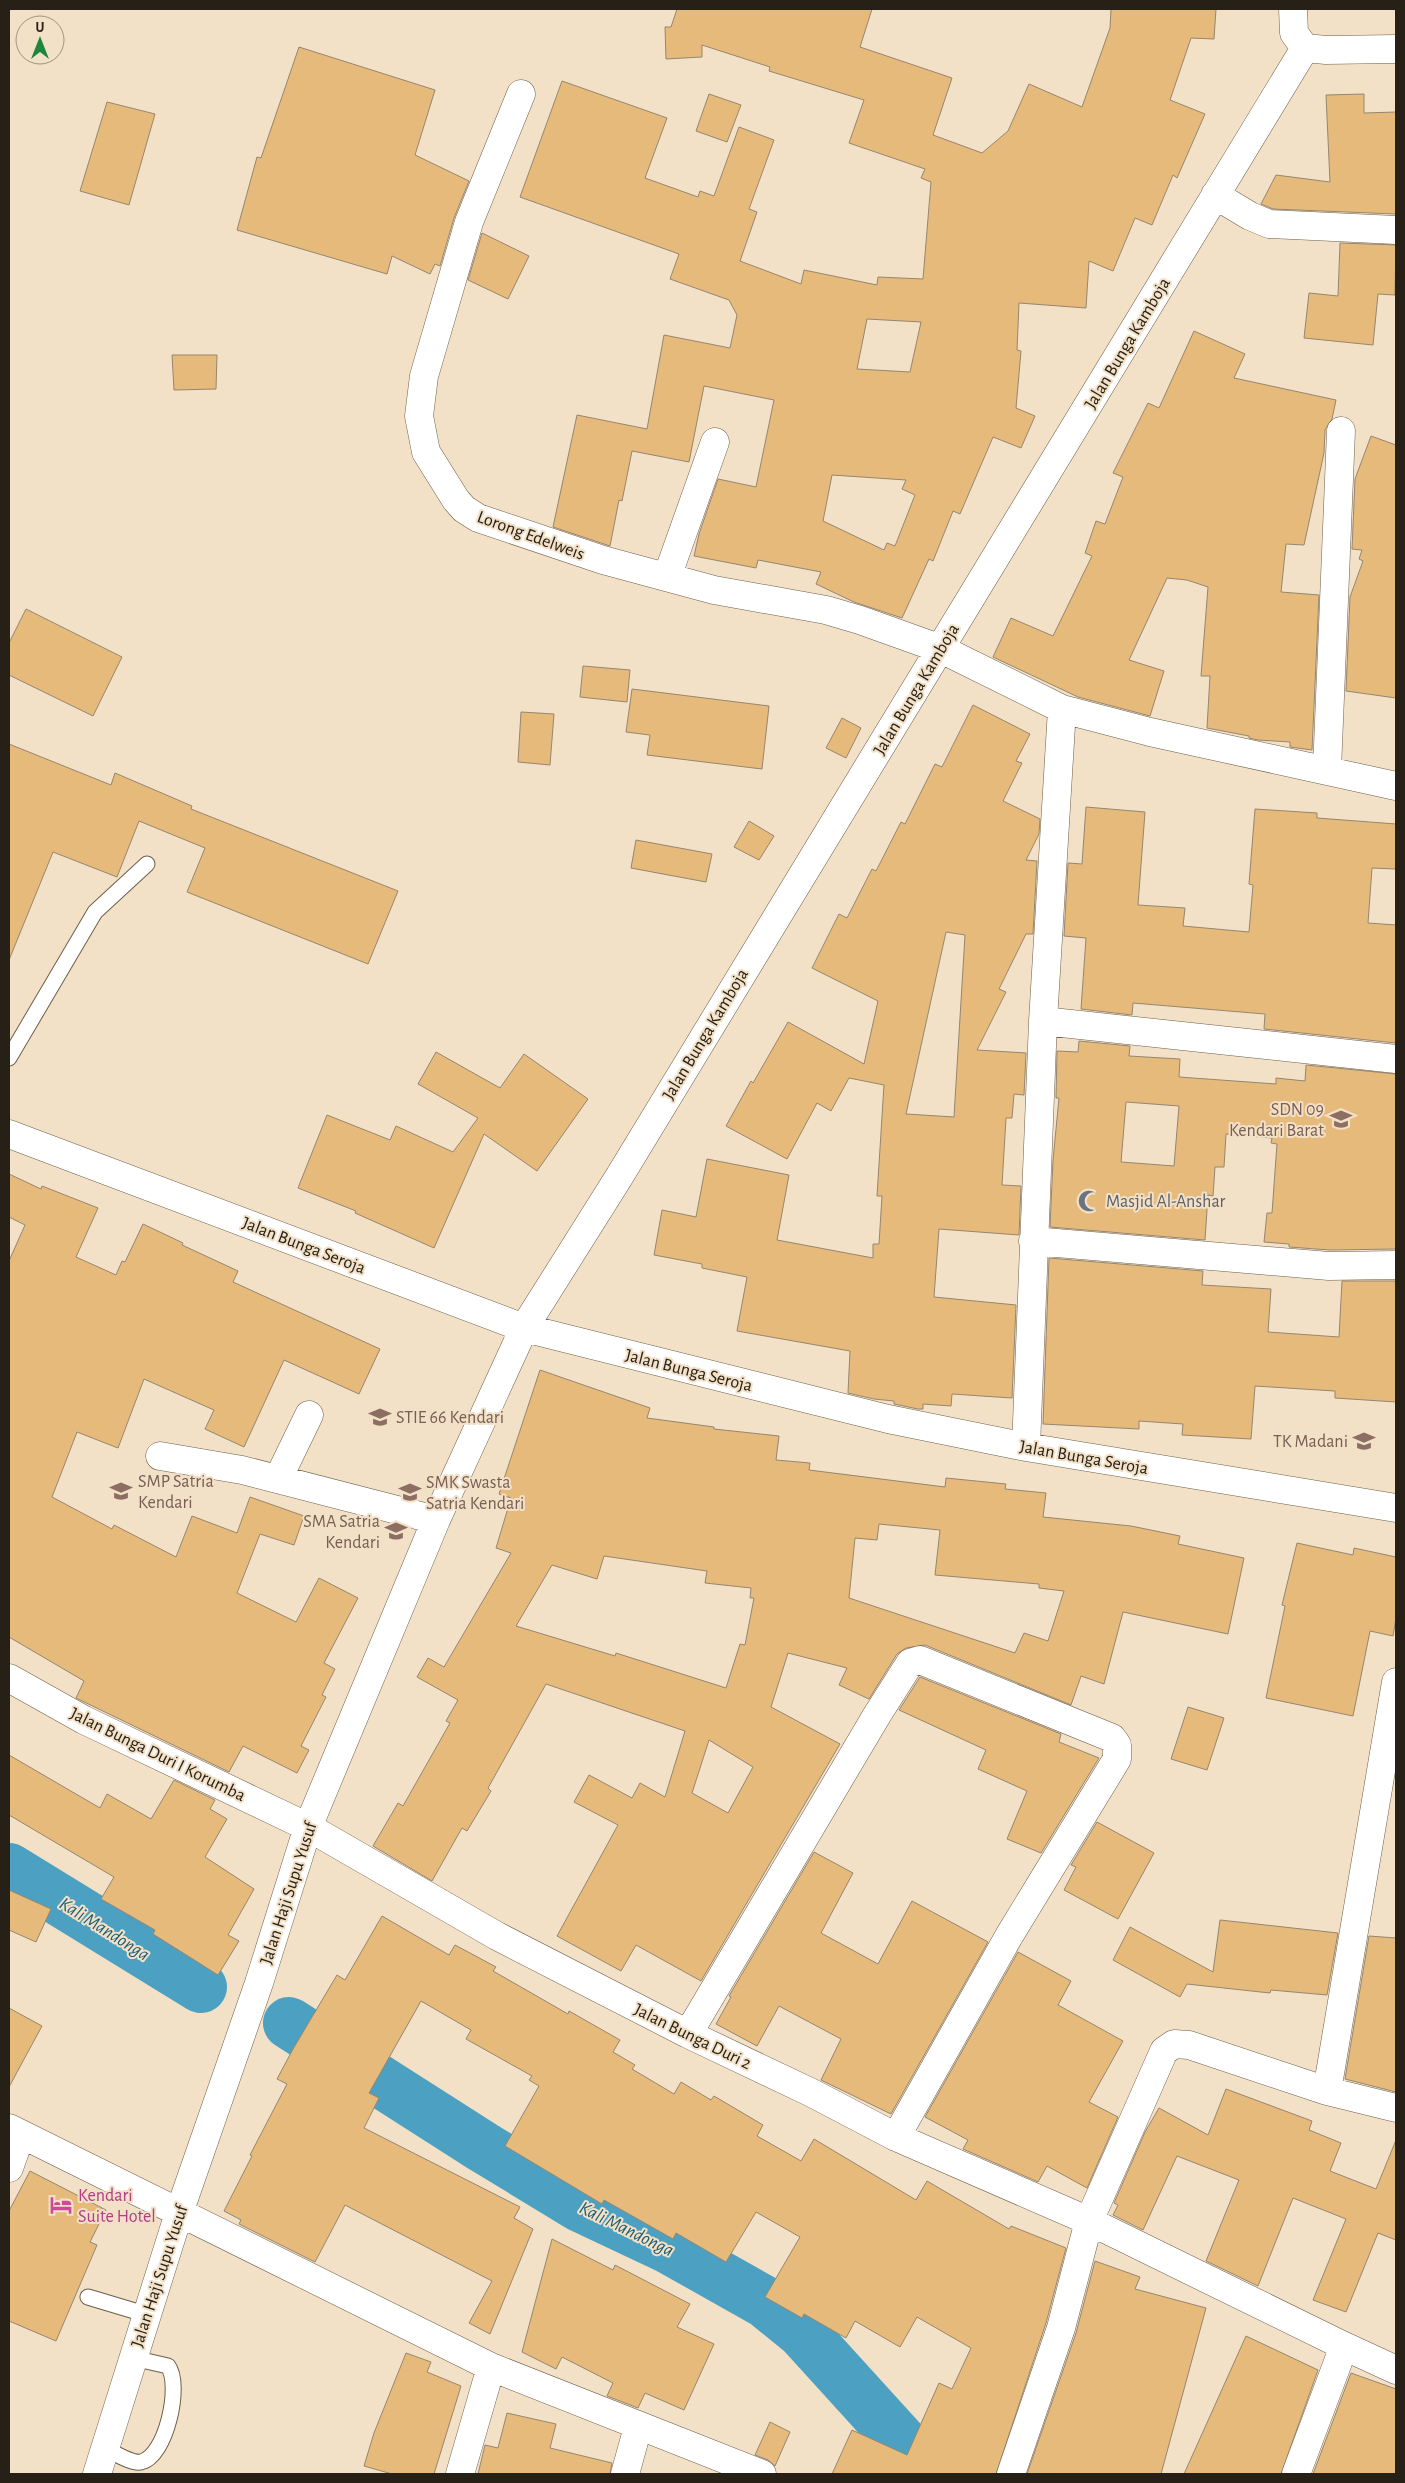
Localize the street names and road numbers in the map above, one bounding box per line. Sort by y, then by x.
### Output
street label: Jalan Bunga Kamboja [1082,275,1174,412]
street label: Lorong Edelweis [475,508,587,564]
street label: Jalan Bunga Kamboja [871,621,963,758]
street label: Jalan Bunga Kamboja [660,966,752,1103]
street label: Jalan Bunga Seroja [240,1214,368,1278]
street label: Jalan Bunga Seroja [623,1346,754,1395]
street label: Jalan Bunga Seroja [1018,1438,1150,1478]
street label: Jalan Bunga Duri I Korumba [67,1705,248,1805]
street label: Jalan Haji Supu Yusuf [257,1819,321,1967]
street label: Jalan Bunga Duri 2 [631,2001,754,2073]
street label: Jalan Haji Supu Yusuf [128,2202,192,2350]

